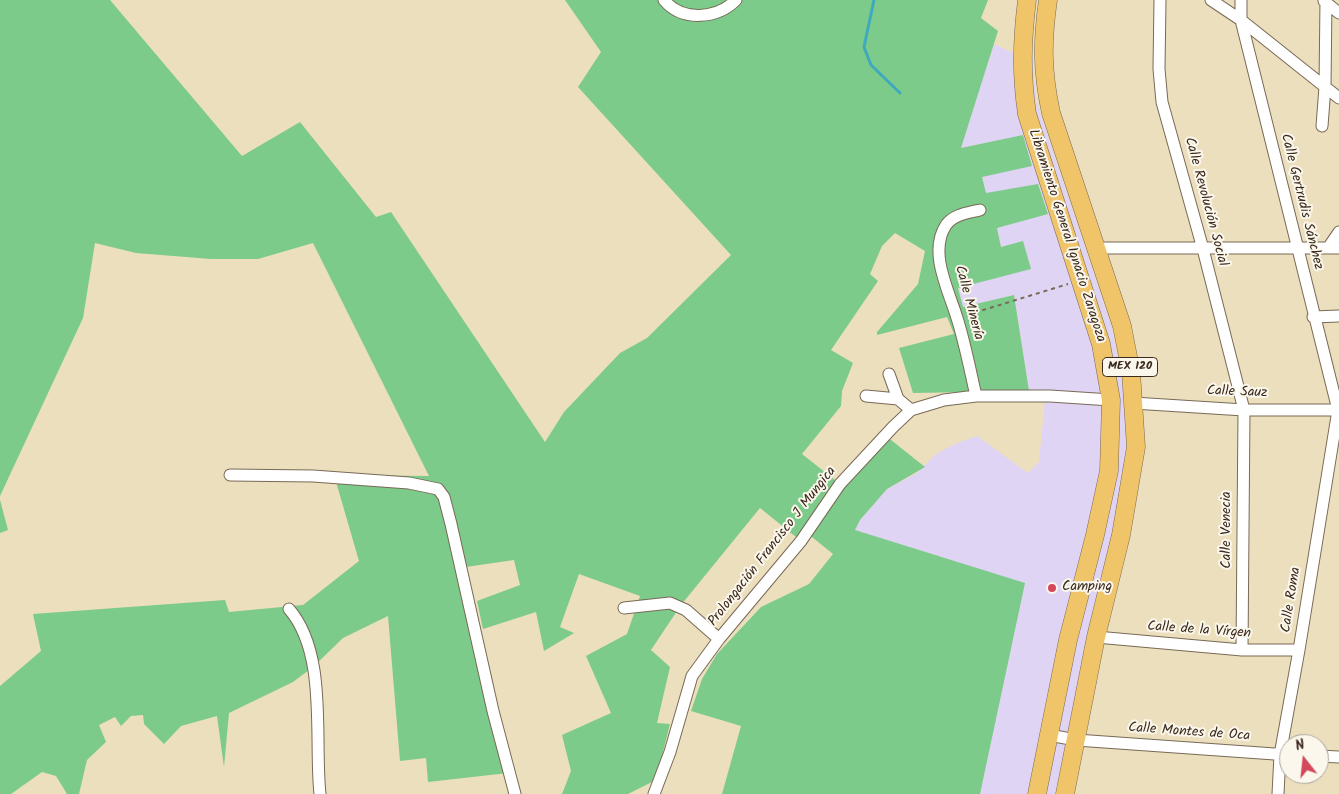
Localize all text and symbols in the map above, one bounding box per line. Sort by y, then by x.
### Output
street label: Libramiento General Ignacio Zaragoza [1024,128,1108,344]
street label: Calle Gertrudis Sánchez [1276,132,1326,272]
street label: Calle Revolución Social [1180,136,1230,268]
street label: Calle Minería [950,264,986,342]
road number: MEX 120 [1102,358,1158,377]
street label: Calle Sauz [1206,384,1268,402]
street label: Prolongación Francisco J Mungica [705,464,841,630]
street label: Calle Venecia [1220,491,1236,569]
street label: Calle Roma [1279,566,1305,634]
place label: Camping [1062,580,1112,596]
marker: Camping [1046,582,1058,594]
street label: Calle de la Vírgen [1147,619,1251,643]
street label: Calle Montes de Oca [1127,720,1251,746]
north arrow [1279,734,1329,784]
text: N [1293,734,1307,757]

